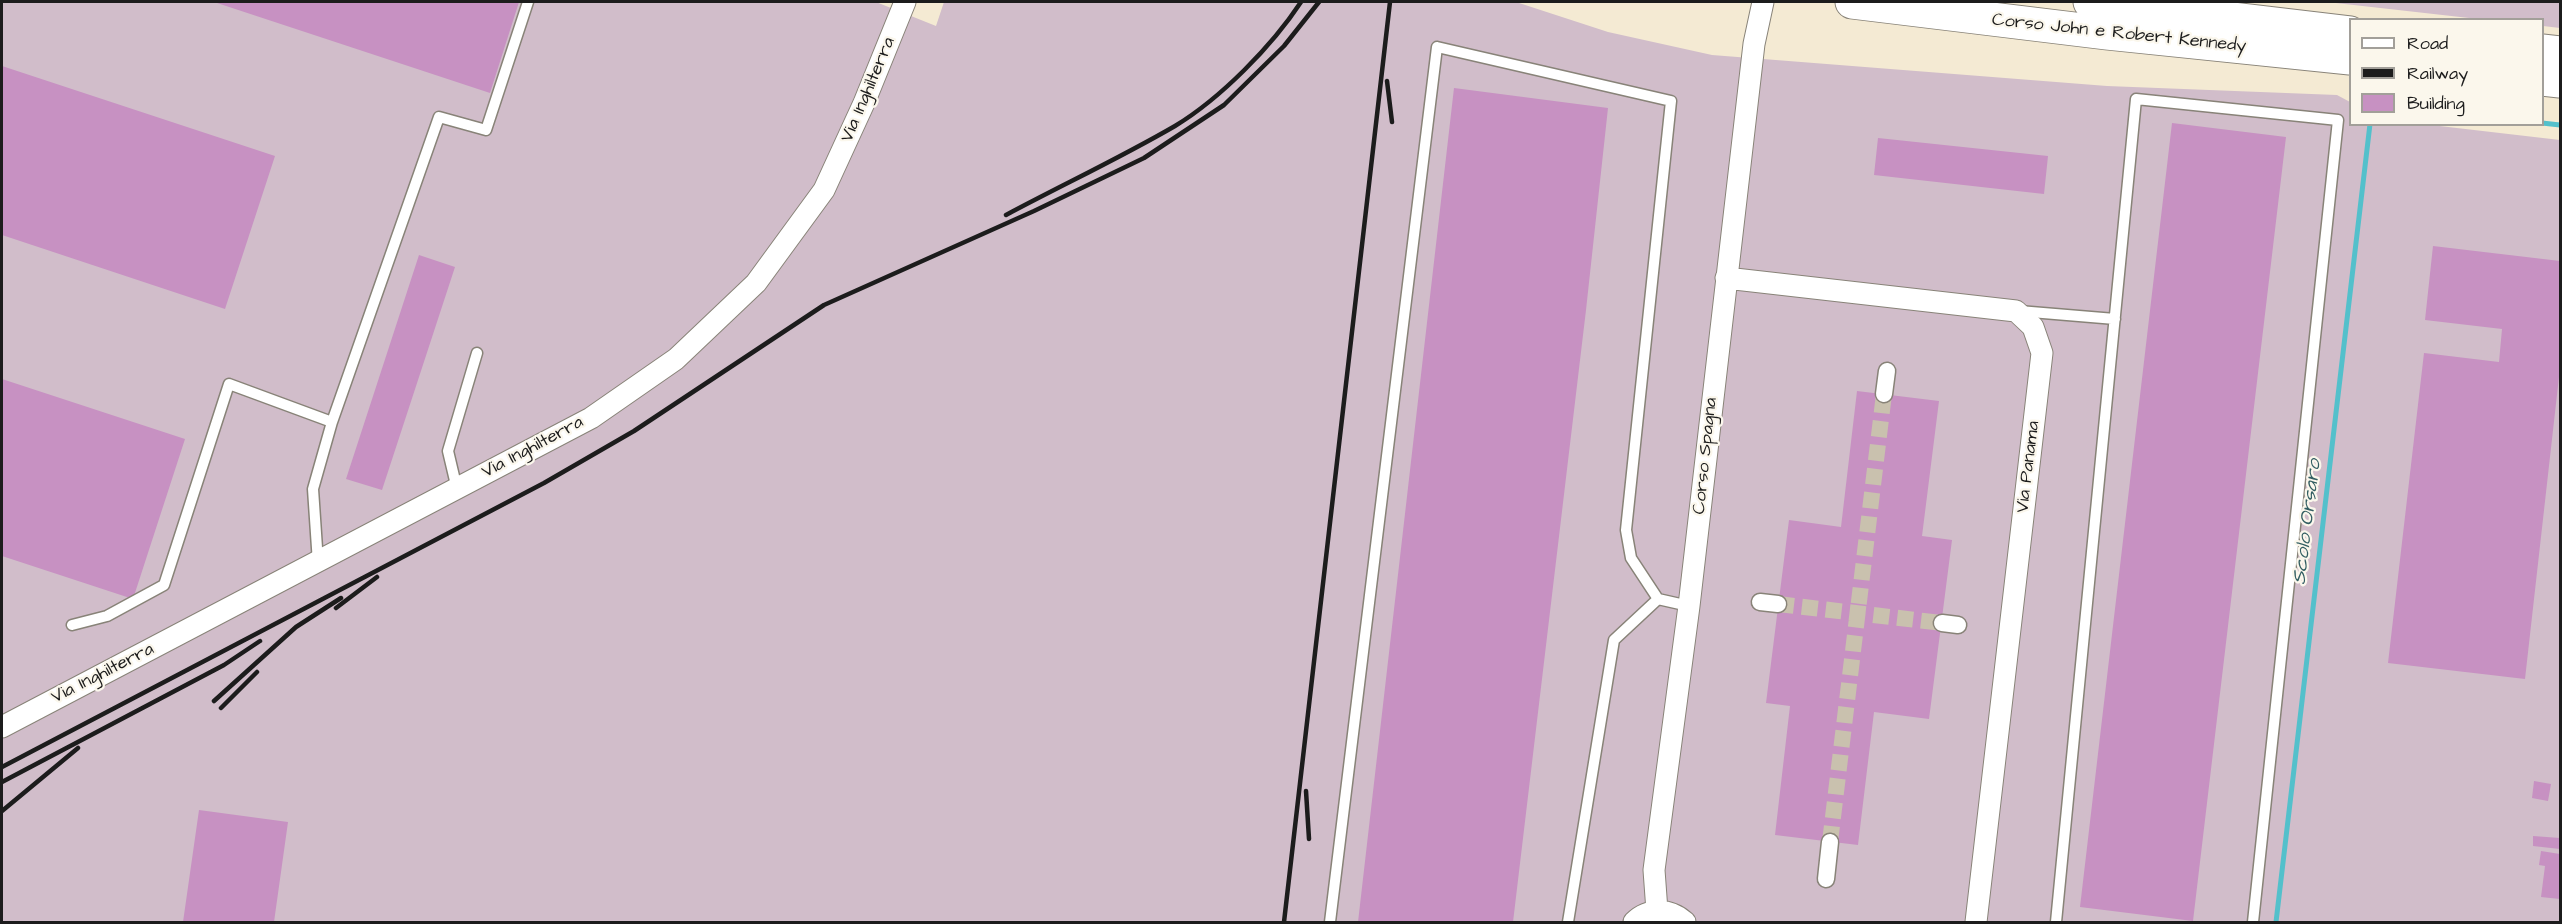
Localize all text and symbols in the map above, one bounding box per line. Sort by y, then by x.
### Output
street label: Corso John e Robert Kennedy [1991,10,2247,58]
legend [2349,18,2544,126]
text: Road [2407,31,2448,56]
street label: Via Inghilterra [837,34,901,146]
text: Railway [2407,61,2468,86]
text: Building [2407,91,2465,116]
street label: Corso Spagna [1689,397,1723,515]
street label: Via Inghilterra [479,412,587,484]
street label: Via Panama [2013,420,2045,514]
water label: Scolo Orsaro [2288,458,2328,586]
street label: Via Inghilterra [48,639,158,709]

